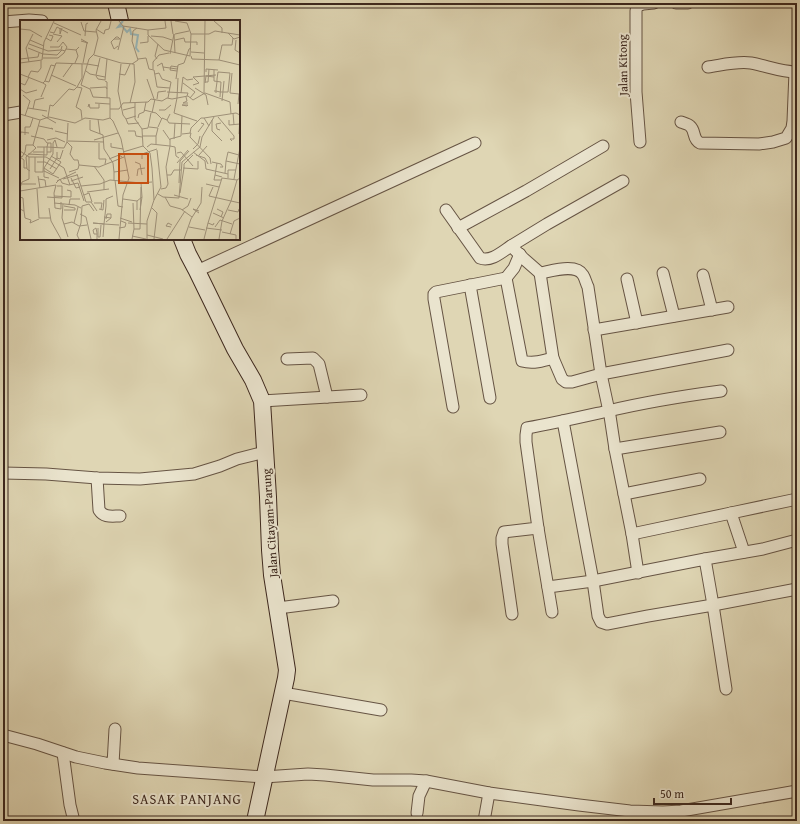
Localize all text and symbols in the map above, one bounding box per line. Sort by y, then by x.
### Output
inset map [20,20,240,240]
street label: Jalan Kitong [613,34,632,98]
street label: Jalan Citayam-Parung [257,468,282,580]
scale bar [654,780,731,806]
text: 50 m [660,785,684,802]
district label: SASAK PANJANG [132,789,242,809]

